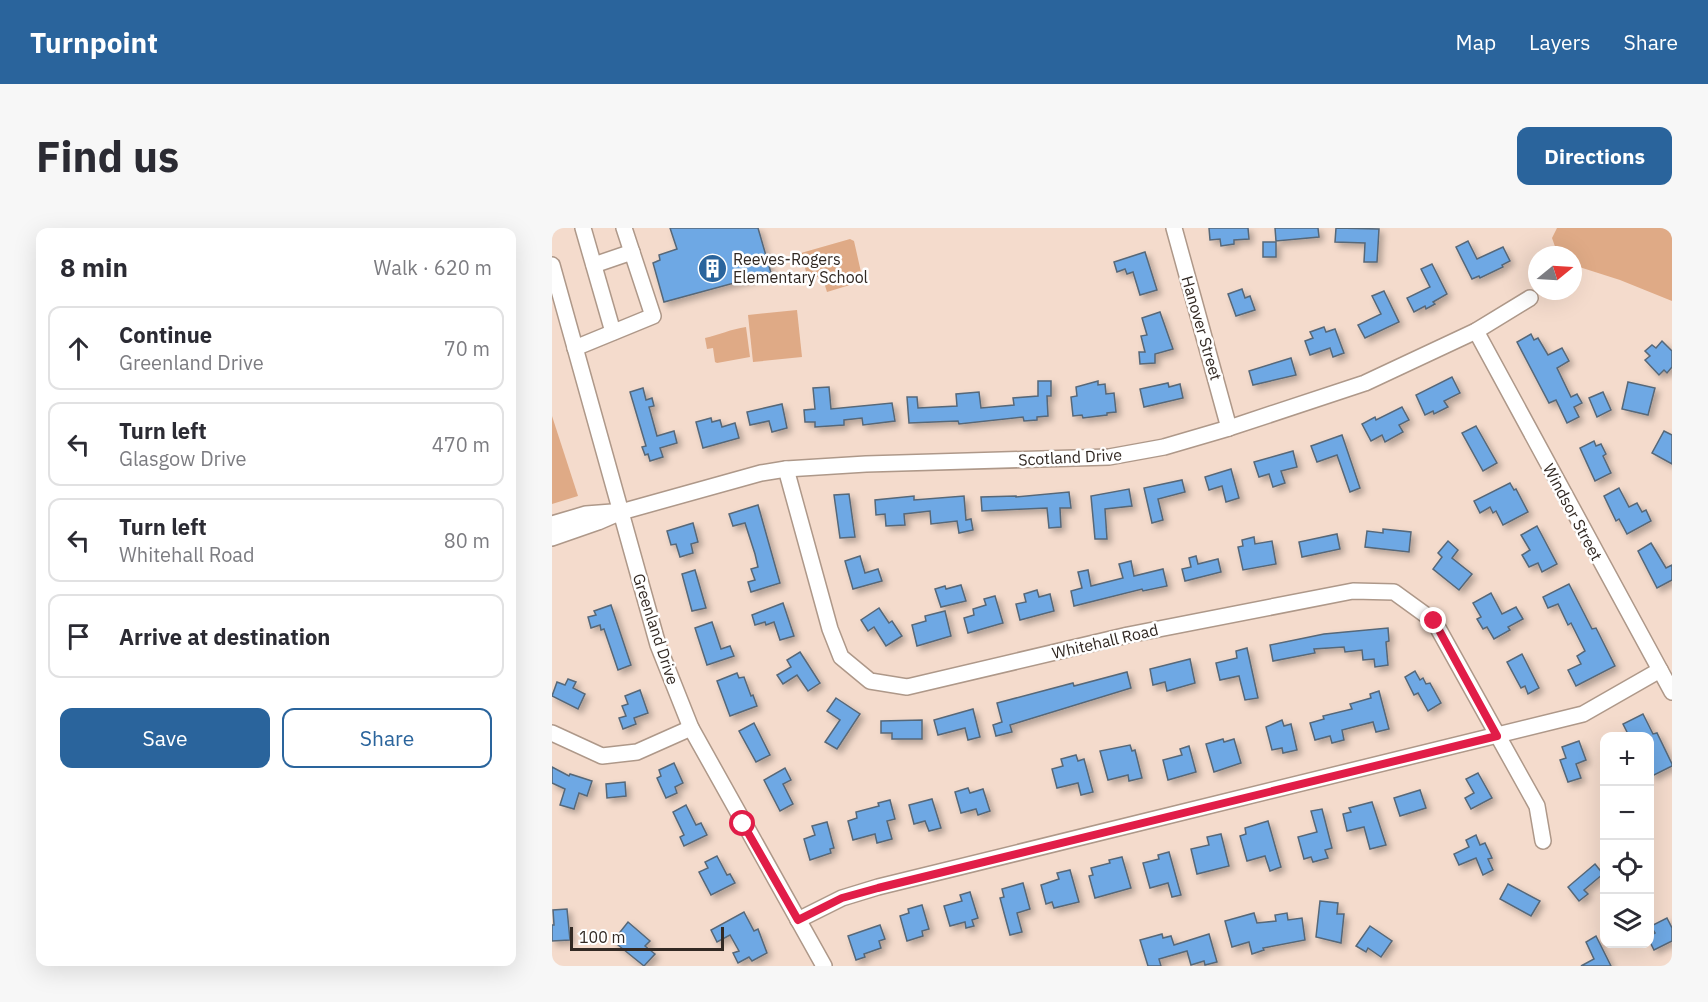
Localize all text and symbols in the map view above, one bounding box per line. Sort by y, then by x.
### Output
text: Turnpoint [30,24,158,61]
text: Map [1456,28,1496,56]
text: Layers [1529,28,1591,56]
text: Share [1624,28,1678,56]
button: Directions [1517,127,1672,185]
text: Find us [36,129,179,184]
north arrow [1528,246,1582,300]
place label: Reeves-Rogers Elementary School [733,249,868,287]
text: 8 min [60,250,128,284]
building icon: Reeves-Rogers Elementary School [696,252,728,284]
text: Walk · 620 m [374,254,492,281]
street label: Hanover Street [1178,273,1226,383]
text: Continue [119,320,212,349]
icon: ahead [62,332,95,365]
text: 70 m [444,335,490,362]
text: Greenland Drive [119,349,264,376]
text: Turn left [119,416,207,445]
icon: left [62,428,95,461]
text: 470 m [432,431,490,458]
street label: Scotland Drive [1018,444,1123,470]
text: Glasgow Drive [119,445,247,472]
street label: Windsor Street [1539,460,1607,564]
text: Turn left [119,512,207,541]
icon: left [62,524,95,557]
text: 80 m [444,527,490,554]
text: Whitehall Road [119,541,255,568]
street label: Greenland Drive [629,571,683,687]
route end [1420,607,1446,633]
street label: Whitehall Road [1050,619,1160,663]
icon: arrive [62,620,95,653]
text: Arrive at destination [119,622,330,651]
button: Save [60,708,270,768]
button: Share [282,708,492,768]
map controls [1600,732,1654,948]
button: + [1600,732,1654,786]
button: − [1600,786,1654,840]
route start [729,810,755,836]
button: locate [1600,840,1654,894]
button: layers [1600,894,1654,948]
scale bar [570,924,724,952]
text: 100 m [579,927,626,947]

